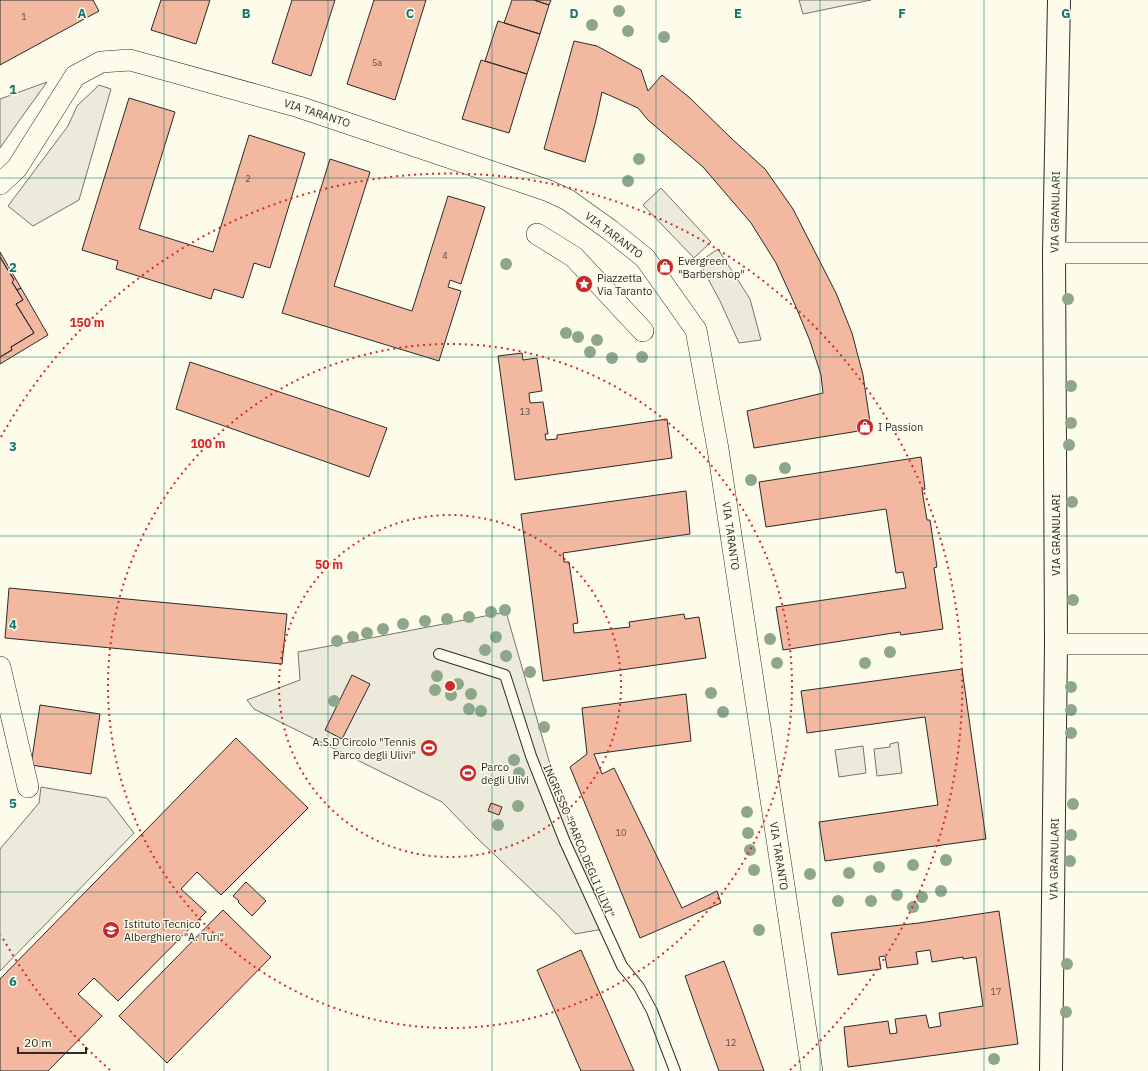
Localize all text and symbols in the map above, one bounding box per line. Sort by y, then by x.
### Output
text: A [78,5,87,22]
text: B [242,5,251,22]
text: C [406,5,415,22]
text: D [569,5,579,22]
text: E [734,5,742,22]
text: F [898,5,906,22]
text: G [1061,5,1071,22]
house number: 1 [21,11,27,22]
house number: 5a [372,57,382,68]
text: 1 [9,81,17,98]
street label: VIA TARANTO [282,96,352,130]
street label: VIA GRANULARI [1047,171,1063,253]
house number: 2 [245,173,251,184]
street label: VIA TARANTO [582,209,646,262]
house number: 4 [442,250,448,261]
place label: Evergreen "Barbershop" [678,254,745,281]
shop icon: Evergreen "Barbershop" [655,257,675,277]
text: 2 [9,259,17,276]
place label: Piazzetta Via Taranto [597,271,652,298]
place icon: Piazzetta Via Taranto [574,274,594,294]
text: 150 m [69,315,105,330]
house number: 13 [520,406,530,417]
shop icon: I Passion [855,417,875,437]
place label: I Passion [878,420,923,434]
text: 100 m [190,436,226,451]
text: 3 [9,438,17,455]
street label: VIA GRANULARI [1049,494,1063,576]
street label: VIA TARANTO [719,501,743,571]
text: 50 m [315,557,343,572]
text: 4 [9,616,17,633]
centre of rings [443,679,457,693]
place label: A.S.D Circolo "Tennis Parco degli Ulivi" [313,735,416,762]
sports icon: A.S.D Circolo "Tennis Parco degli Ulivi" [419,738,439,758]
place label: Parco degli Ulivi [481,760,529,787]
street label: INGRESSO "PARCO DEGLI ULIVI" [540,762,618,920]
sports icon: Parco degli Ulivi [458,763,478,783]
text: 5 [9,795,17,812]
street label: VIA GRANULARI [1046,818,1062,900]
street label: VIA TARANTO [767,821,791,891]
house number: 10 [616,827,626,838]
place label: Istituto Tecnico Alberghiero "A. Turi" [124,917,224,944]
school or university icon: Istituto Tecnico Alberghiero "A. Turi" [101,920,121,940]
text: 6 [9,973,17,990]
house number: 17 [991,986,1001,997]
scale bar [18,1029,86,1055]
text: 20 m [24,1035,52,1050]
house number: 12 [726,1037,736,1048]

